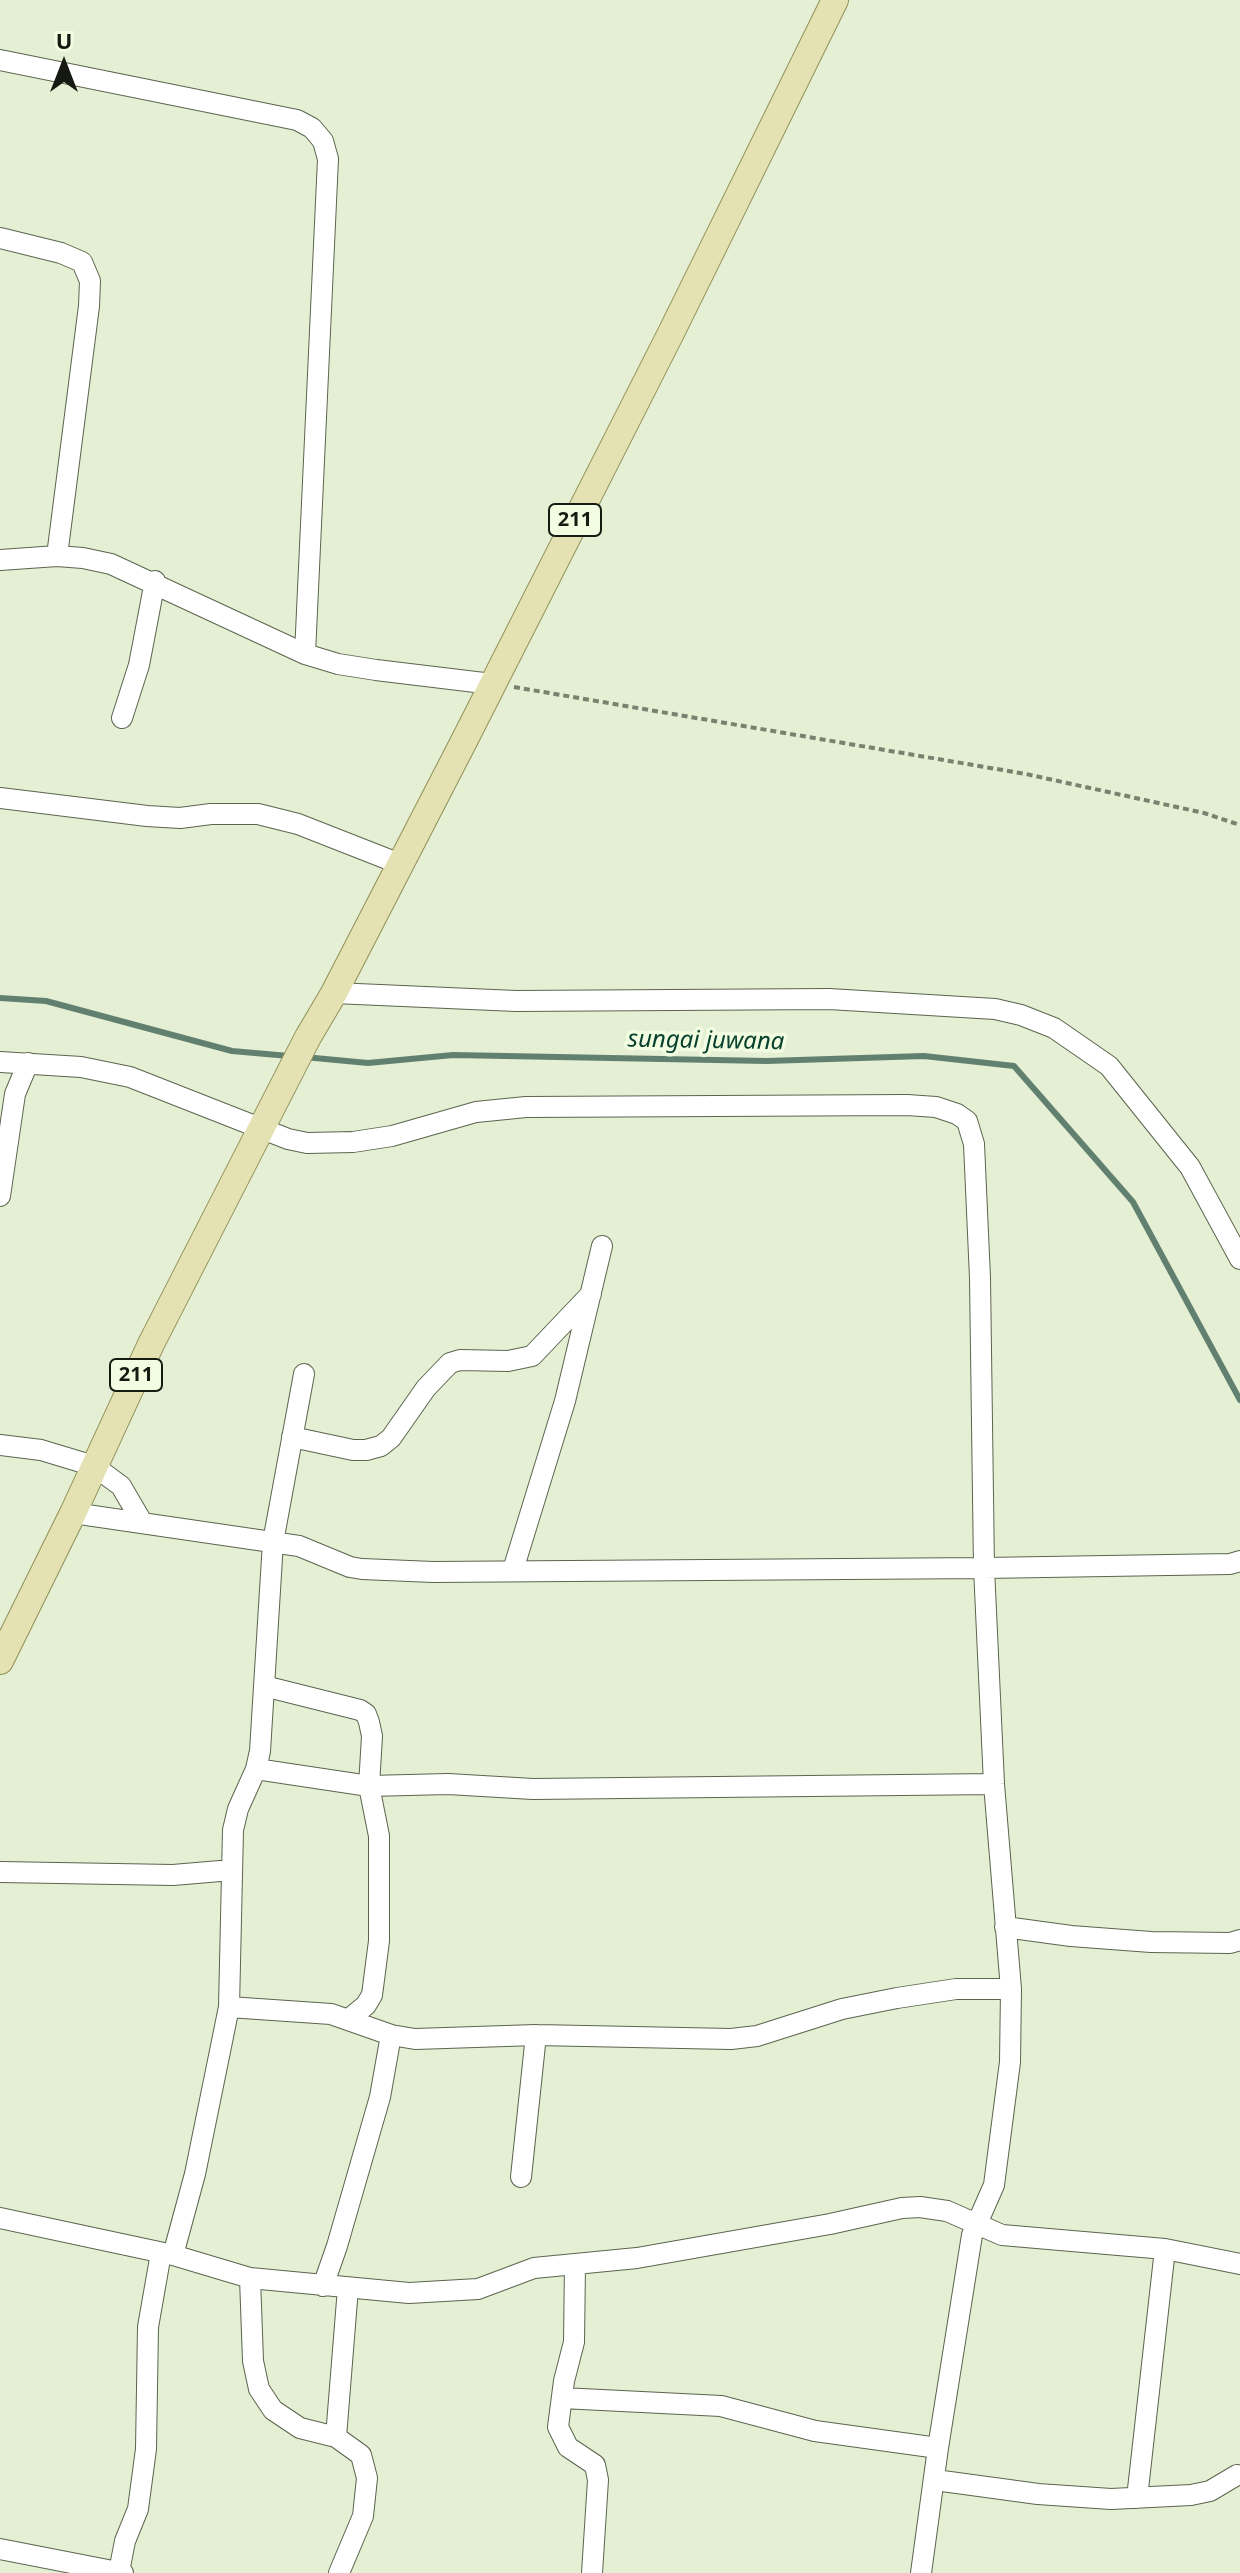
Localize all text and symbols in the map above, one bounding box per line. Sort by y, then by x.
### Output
north arrow [24,24,104,104]
text: U [56,25,72,55]
road number: 211 [549,504,601,536]
water label: sungai juwana [627,1025,785,1057]
road number: 211 [110,1359,162,1391]

